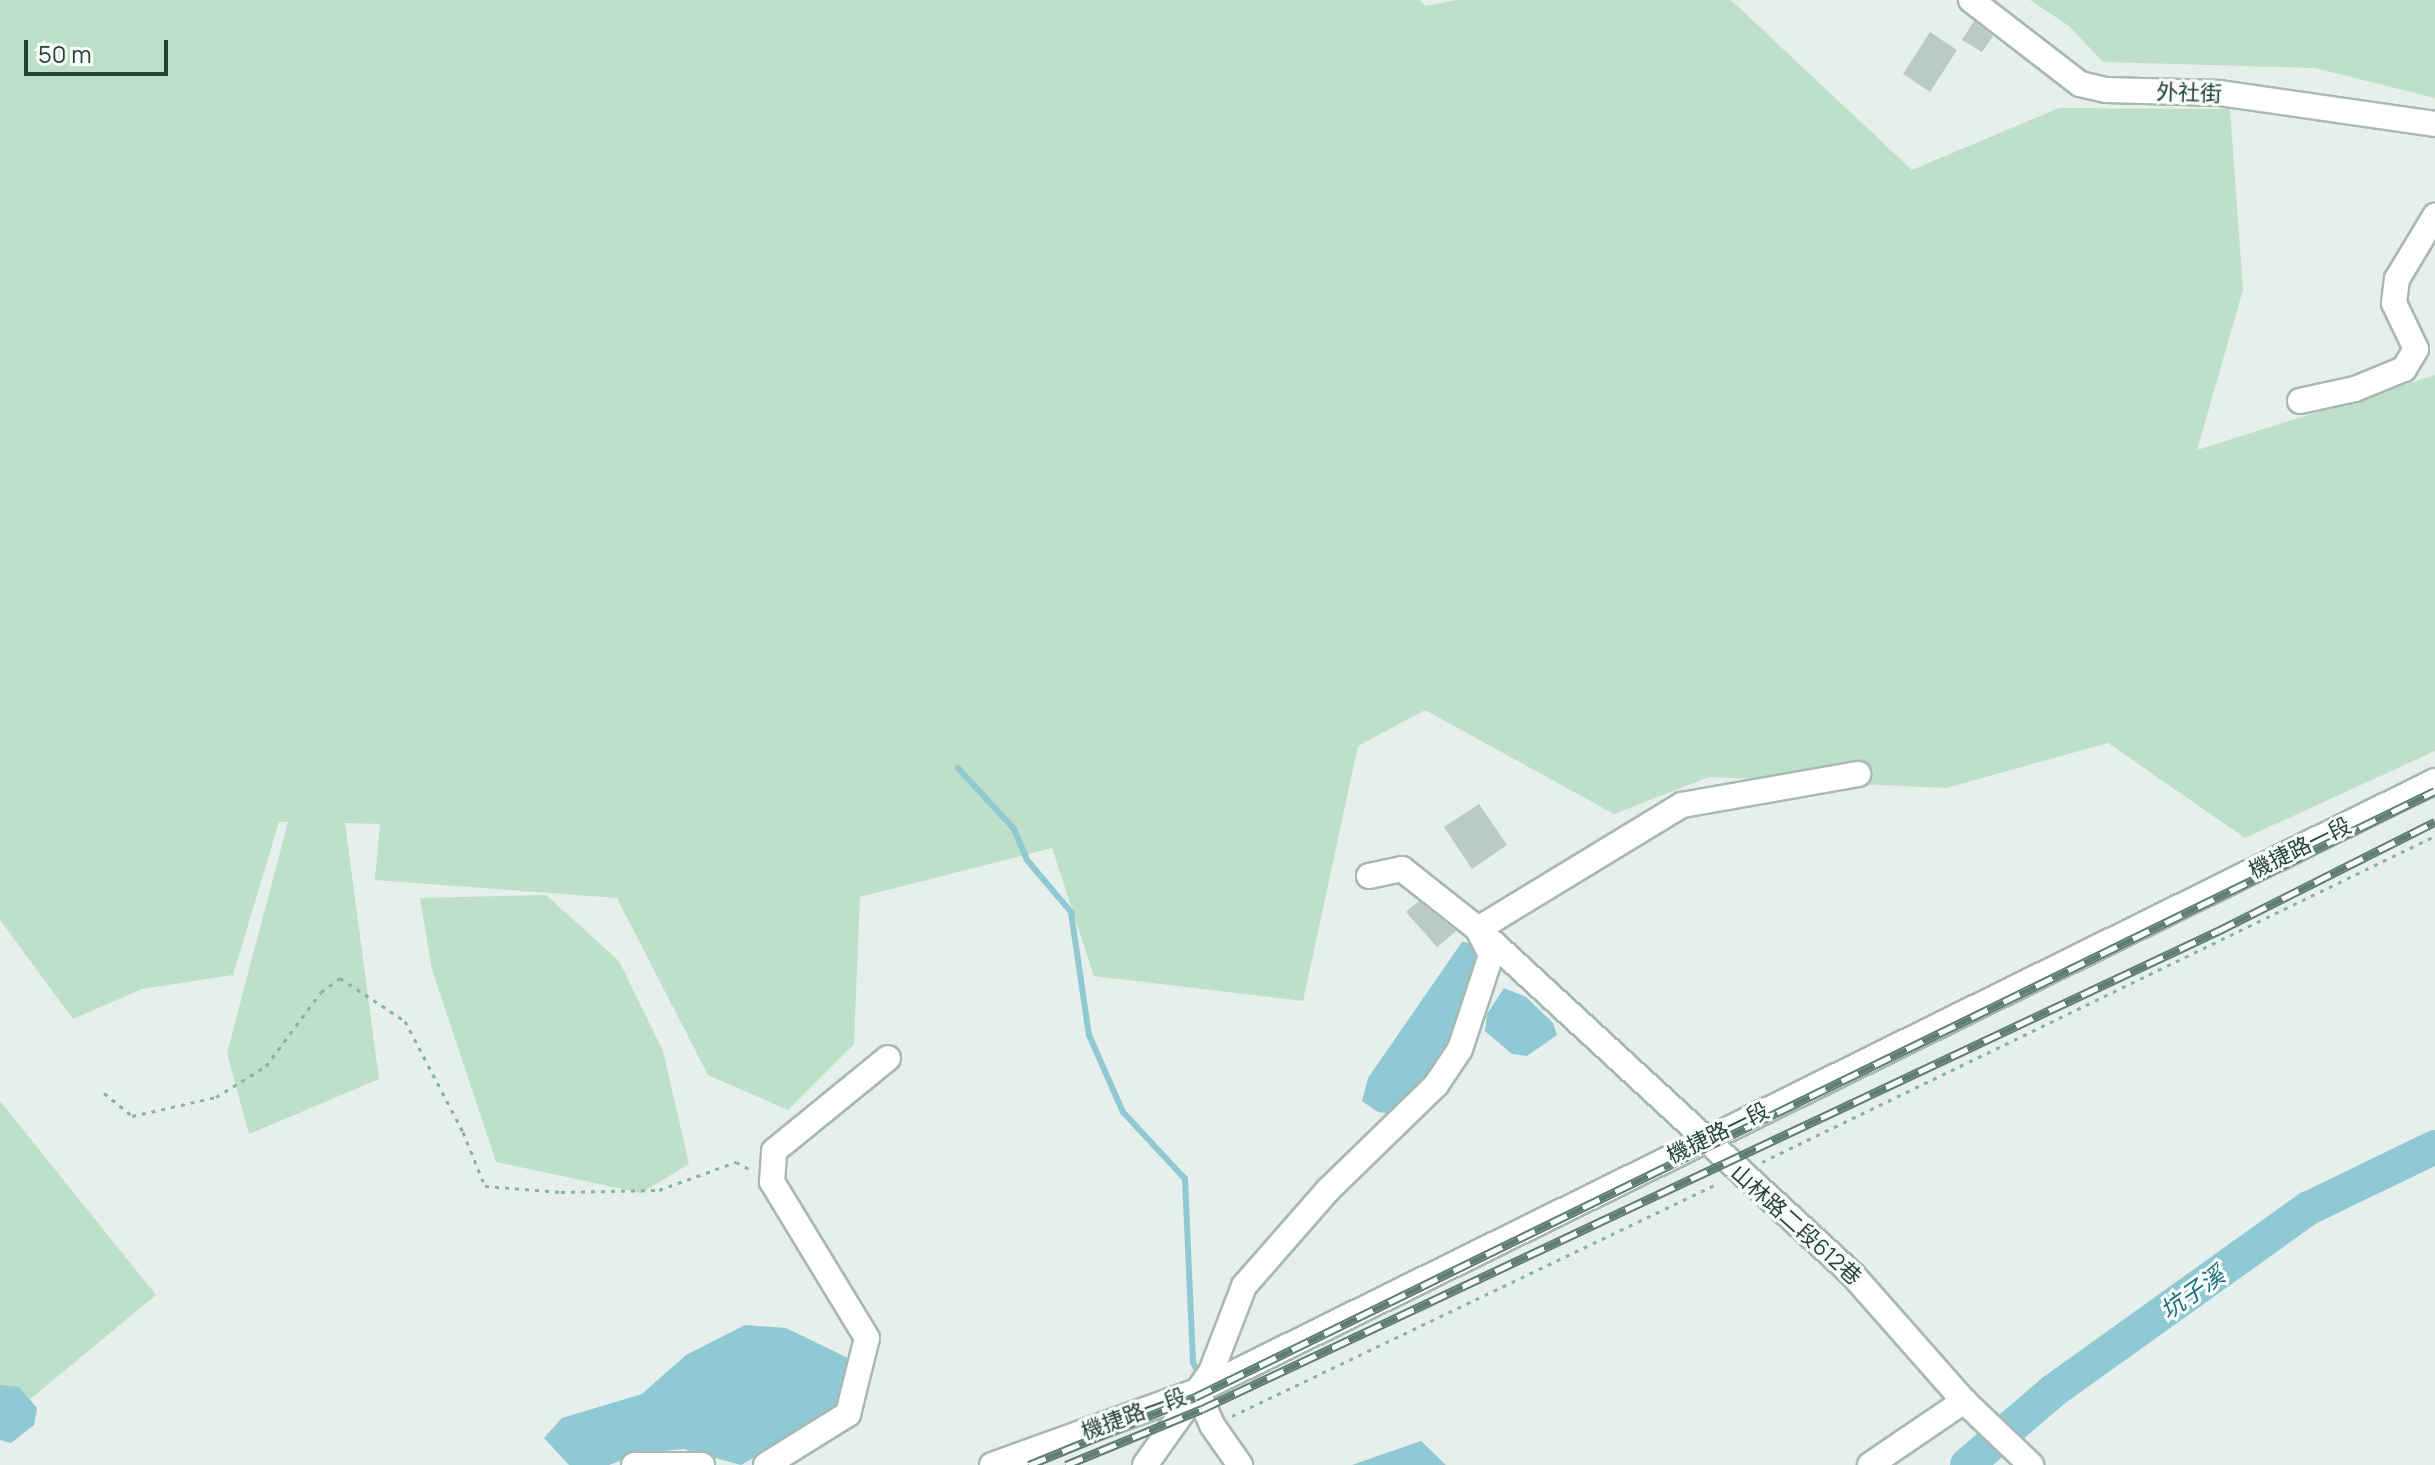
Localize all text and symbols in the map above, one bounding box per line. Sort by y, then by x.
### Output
scale bar [28,24,172,74]
text: 50 m [38,37,92,70]
street label: 外社街 [2156,79,2222,107]
street label: 機捷路一段 [2245,812,2355,884]
street label: 機捷路一段 [1663,1097,1773,1169]
street label: 山林路二段612巷 [1725,1160,1867,1290]
water label: 坑子溪 [2154,1260,2230,1324]
street label: 機捷路一段 [1078,1383,1190,1445]

